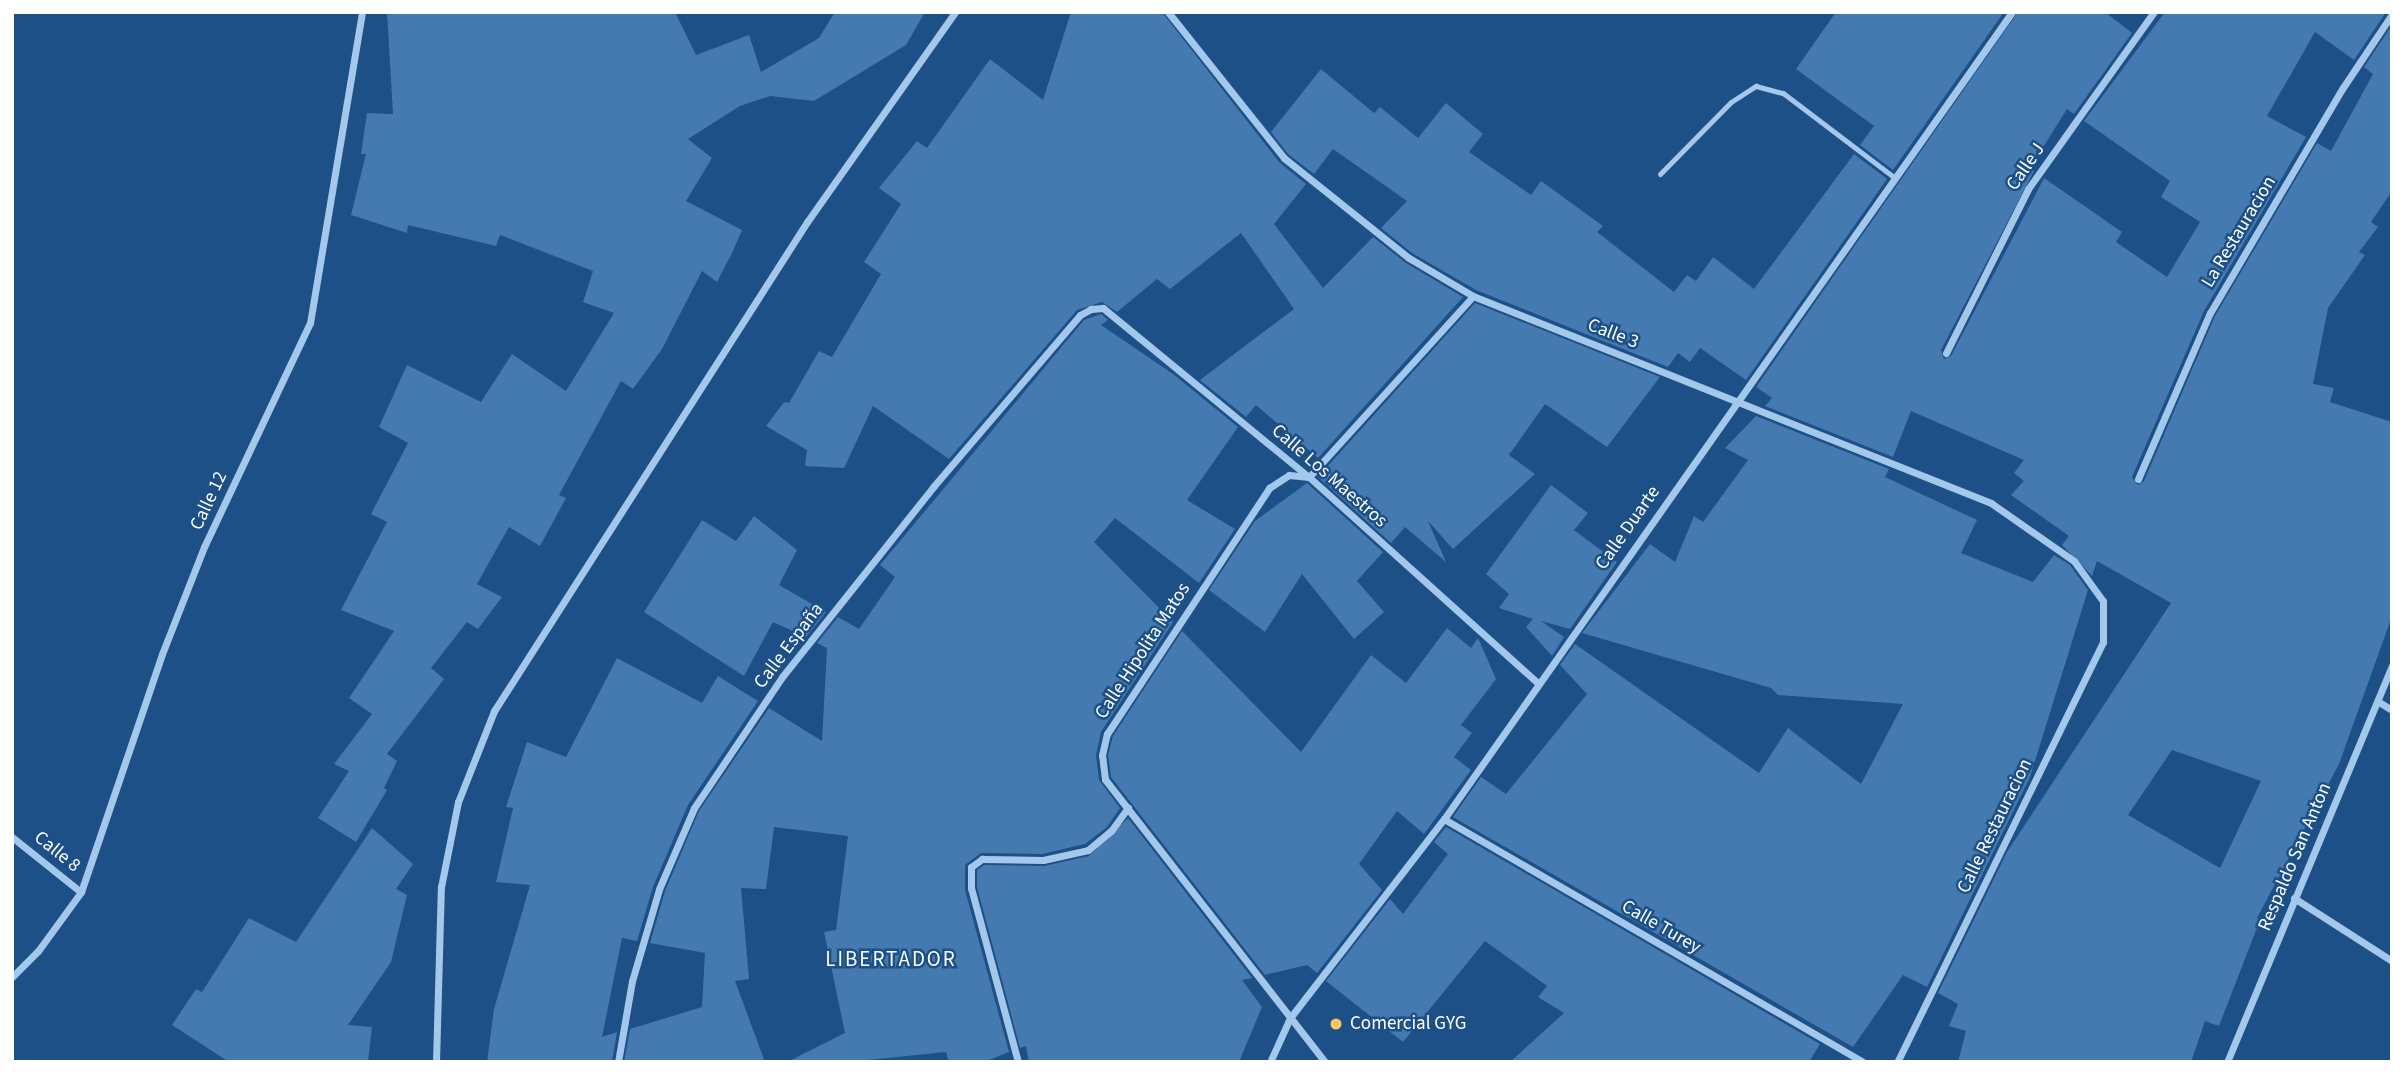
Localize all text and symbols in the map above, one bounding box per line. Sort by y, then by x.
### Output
street label: Calle J [2002,139,2050,195]
street label: La Restauracion [2197,172,2281,292]
street label: Calle 3 [1584,314,1642,354]
street label: Calle Los Maestros [1267,420,1391,532]
street label: Calle 12 [186,468,232,534]
street label: Calle Duarte [1591,482,1665,574]
street label: Calle Hipolita Matos [1091,579,1195,723]
street label: Calle España [749,599,829,693]
street label: Calle Restauracion [1953,755,2037,897]
street label: Respaldo San Anton [2253,779,2337,935]
street label: Calle 8 [29,827,85,877]
street label: Calle Turey [1617,895,1705,959]
district label: LIBERTADOR [827,946,955,972]
place label: Comercial GYG [1350,1013,1467,1035]
marker: Comercial GYG [1328,1016,1344,1032]

